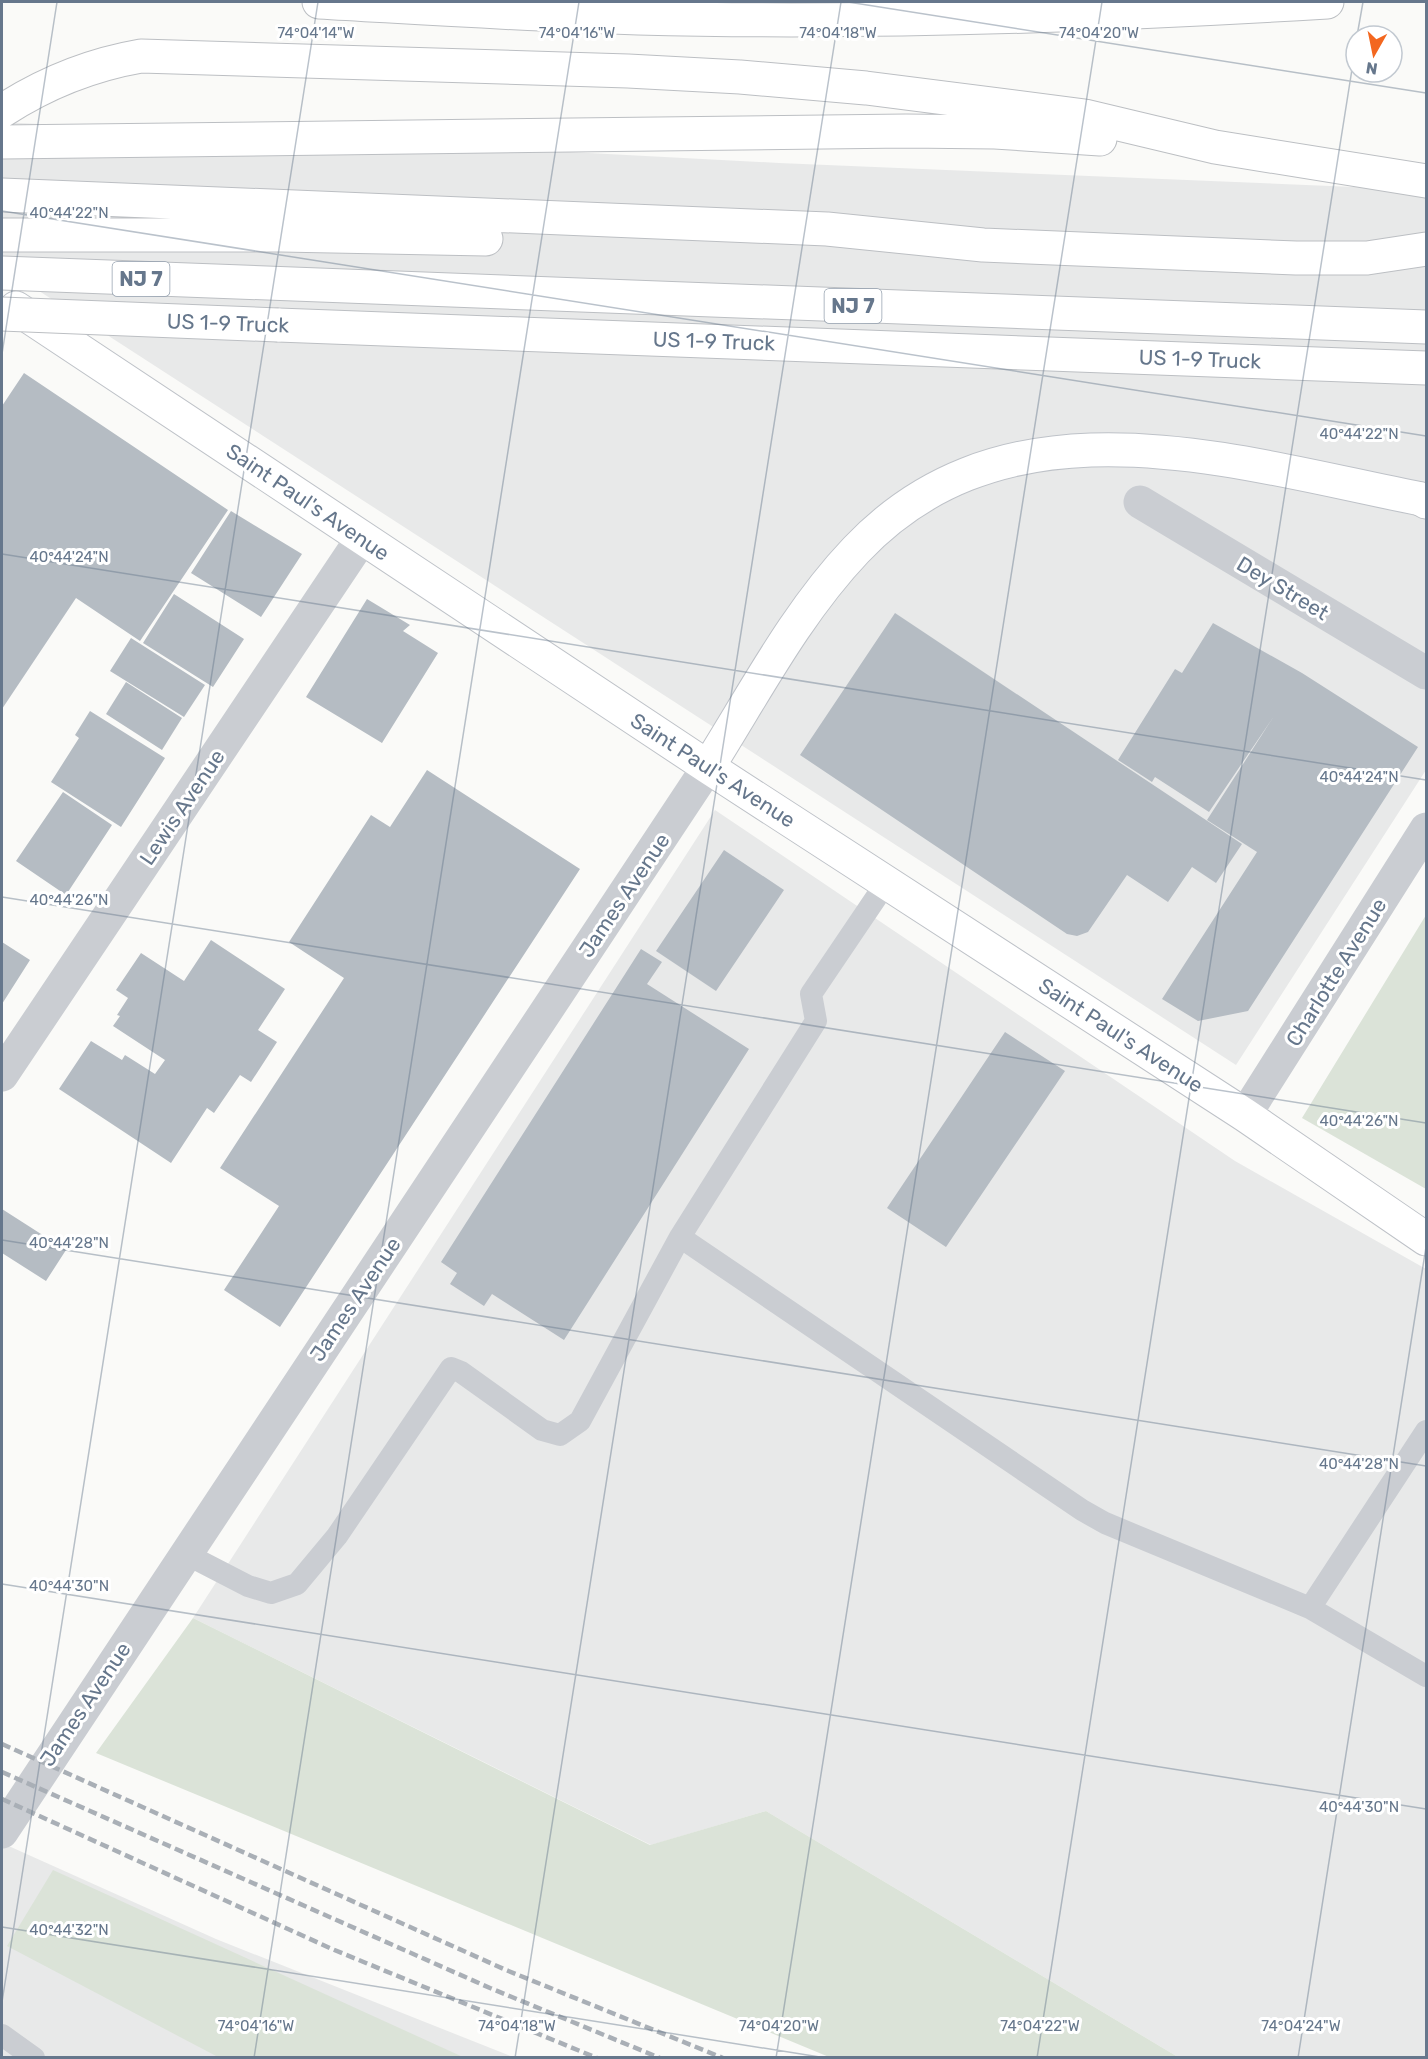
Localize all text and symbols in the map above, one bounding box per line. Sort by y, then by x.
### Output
text: 74°04'14"W [277,24,355,42]
text: 74°04'16"W [539,24,615,42]
text: 74°04'18"W [799,24,877,42]
text: 74°04'20"W [1059,24,1139,42]
north arrow [1344,24,1404,84]
text: N [1365,58,1379,79]
text: 40°44'22"N [29,204,109,222]
road number: NJ 7 [112,262,170,296]
road number: NJ 7 [824,289,882,323]
street label: US 1-9 Truck [166,308,290,338]
street label: US 1-9 Truck [652,326,776,356]
street label: US 1-9 Truck [1138,344,1262,374]
text: 40°44'22"N [1319,425,1399,443]
street label: Saint Paul's Avenue [222,438,394,566]
text: 40°44'24"N [29,548,109,566]
street label: Dey Street [1233,551,1333,625]
street label: Saint Paul's Avenue [626,707,800,833]
street label: Lewis Avenue [134,745,230,869]
text: 40°44'24"N [1319,768,1399,786]
street label: James Avenue [573,828,675,962]
text: 40°44'26"N [30,891,108,909]
street label: Charlotte Avenue [1280,893,1392,1051]
street label: Saint Paul's Avenue [1034,972,1208,1098]
text: 40°44'26"N [1320,1112,1398,1130]
street label: James Avenue [304,1232,406,1366]
text: 40°44'28"N [29,1234,109,1252]
text: 40°44'28"N [1319,1455,1399,1473]
text: 40°44'30"N [29,1577,109,1595]
street label: James Avenue [34,1637,136,1771]
text: 40°44'30"N [1319,1798,1399,1816]
text: 40°44'32"N [29,1921,109,1939]
text: 74°04'16"W [218,2017,294,2035]
text: 74°04'18"W [478,2017,556,2035]
text: 74°04'20"W [739,2017,819,2035]
text: 74°04'22"W [1000,2017,1080,2035]
text: 74°04'24"W [1261,2017,1341,2035]

